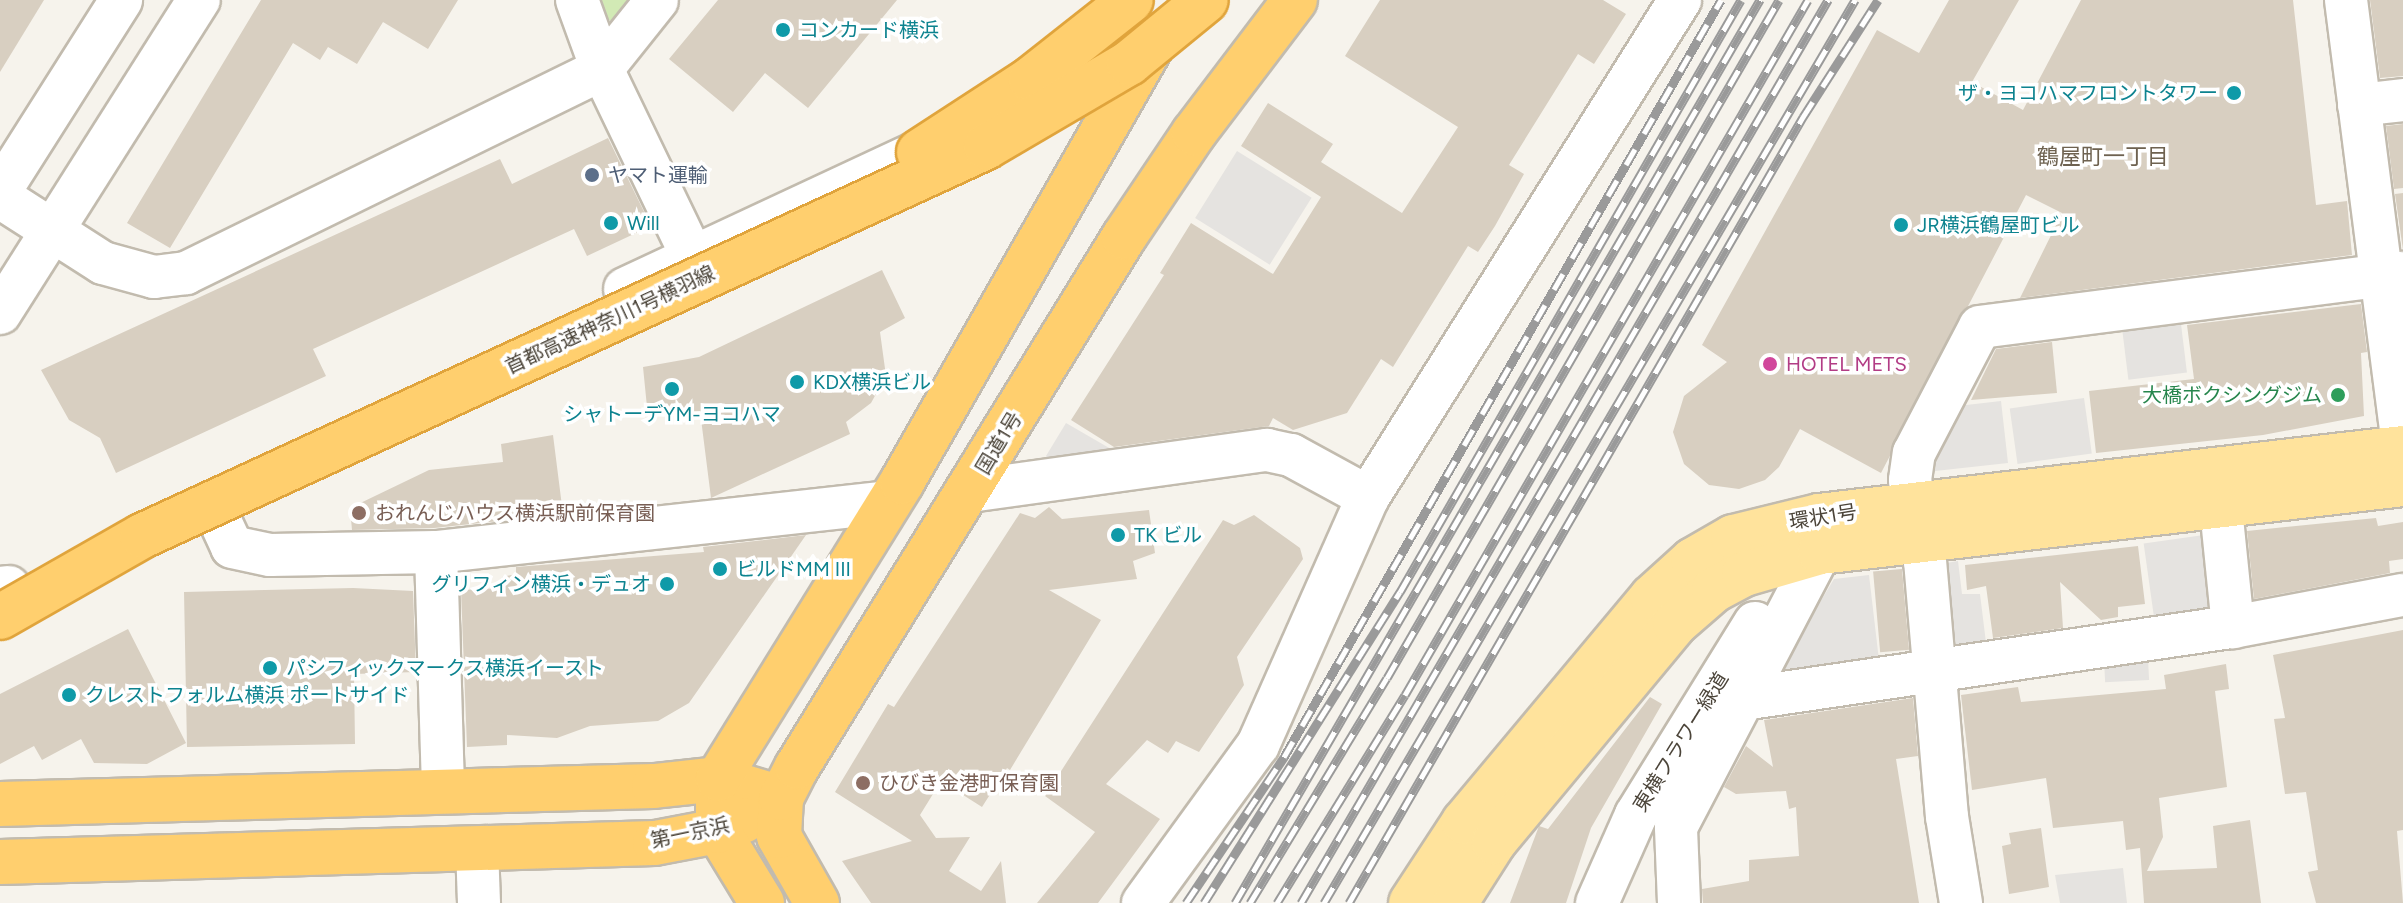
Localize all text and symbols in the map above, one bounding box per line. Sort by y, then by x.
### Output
place label: コンカード横浜 [799,18,939,42]
marker: コンカード横浜 [774,21,792,39]
place label: ザ・ヨコハマフロントタワー [1958,81,2218,105]
marker: ザ・ヨコハマフロントタワー [2225,84,2243,102]
district label: 鶴屋町一丁目 [2037,144,2169,170]
place label: ヤマト運輸 [608,163,708,187]
marker: ヤマト運輸 [583,166,601,184]
place label: Will [627,211,660,235]
place label: JR横浜鶴屋町ビル [1917,213,2080,237]
marker: Will [602,214,620,232]
marker: JR横浜鶴屋町ビル [1892,216,1910,234]
street label: 首都高速神奈川1号横羽線 [501,261,719,379]
place label: HOTEL METS [1786,352,1907,376]
marker: HOTEL METS [1761,355,1779,373]
place label: KDX横浜ビル [813,370,931,394]
marker: KDX横浜ビル [788,373,806,391]
marker: シャトーデYM-ヨコハマ [663,380,681,398]
place label: 大橋ボクシングジム [2142,383,2322,407]
marker: 大橋ボクシングジム [2329,386,2347,404]
place label: シャトーデYM-ヨコハマ [563,402,781,426]
street label: 国道1号 [971,408,1027,478]
street label: 環状1号 [1787,500,1859,534]
place label: おれんじハウス横浜駅前保育園 [375,501,655,525]
marker: おれんじハウス横浜駅前保育園 [350,504,368,522]
place label: TK ビル [1134,523,1202,547]
marker: TK ビル [1109,526,1127,544]
place label: ビルドMM III [736,557,851,581]
marker: ビルドMM III [711,560,729,578]
place label: グリフィン横浜・デュオ [431,572,651,596]
marker: グリフィン横浜・デュオ [658,575,676,593]
place label: パシフィックマークス横浜イースト [286,656,606,680]
marker: パシフィックマークス横浜イースト [261,659,279,677]
street label: 東横フラワー緑道 [1628,668,1734,816]
place label: クレストフォルム横浜 ポートサイド [85,683,410,707]
marker: クレストフォルム横浜 ポートサイド [60,686,78,704]
place label: ひびき金港町保育園 [879,771,1059,795]
marker: ひびき金港町保育園 [854,774,872,792]
street label: 第一京浜 [648,813,732,853]

